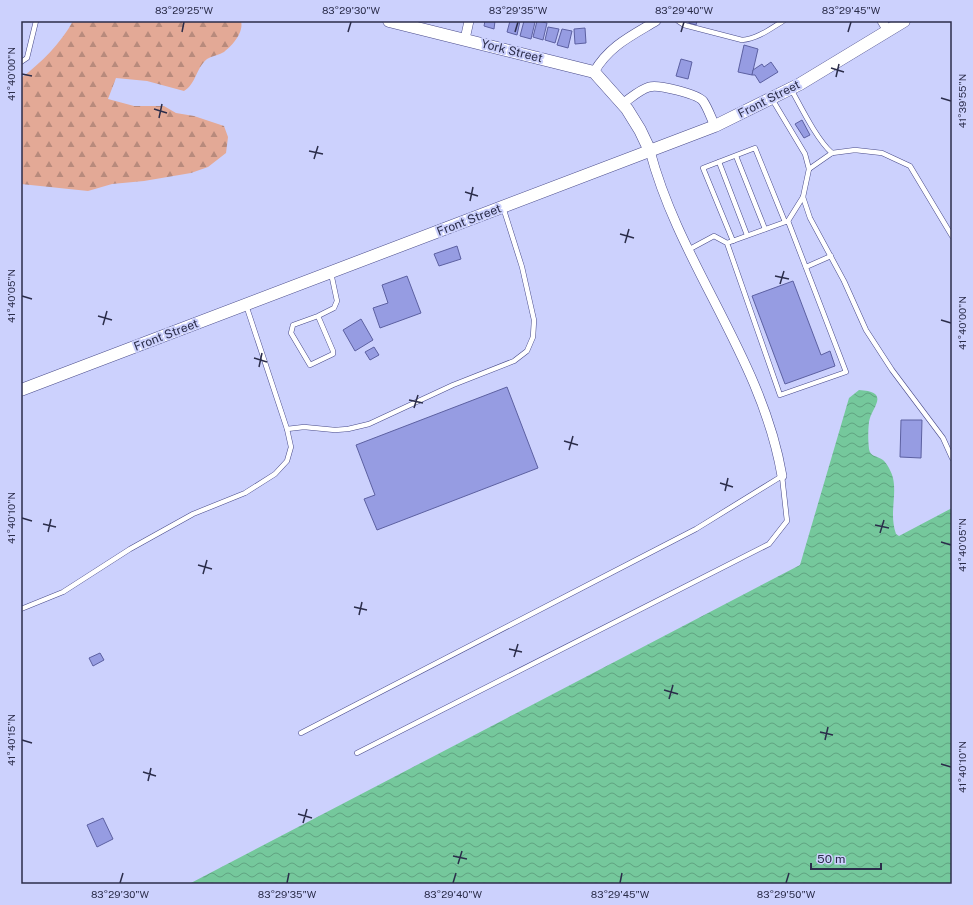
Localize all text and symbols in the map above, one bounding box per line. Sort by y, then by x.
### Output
text: 83°29'25"W [155,4,214,16]
text: 83°29'30"W [322,4,381,16]
text: 83°29'35"W [489,4,548,16]
text: 83°29'40"W [655,4,714,16]
text: 83°29'45"W [822,4,881,16]
street label: York Street [480,37,544,65]
text: 41°40'00"N [5,47,17,101]
text: 41°39'55"N [956,74,968,128]
street label: Front Street [736,77,803,121]
street label: Front Street [435,201,503,239]
text: 41°40'05"N [5,269,17,323]
text: 41°40'00"N [956,296,968,350]
street label: Front Street [132,316,200,354]
text: 41°40'10"N [5,492,17,544]
text: 41°40'05"N [956,518,968,572]
text: 41°40'15"N [5,714,17,766]
text: 41°40'10"N [956,741,968,793]
scale bar [811,845,881,871]
text: 50 m [817,852,845,866]
text: 83°29'30"W [91,888,150,900]
text: 83°29'35"W [258,888,317,900]
text: 83°29'40"W [424,888,483,900]
text: 83°29'45"W [591,888,650,900]
text: 83°29'50"W [757,888,816,900]

